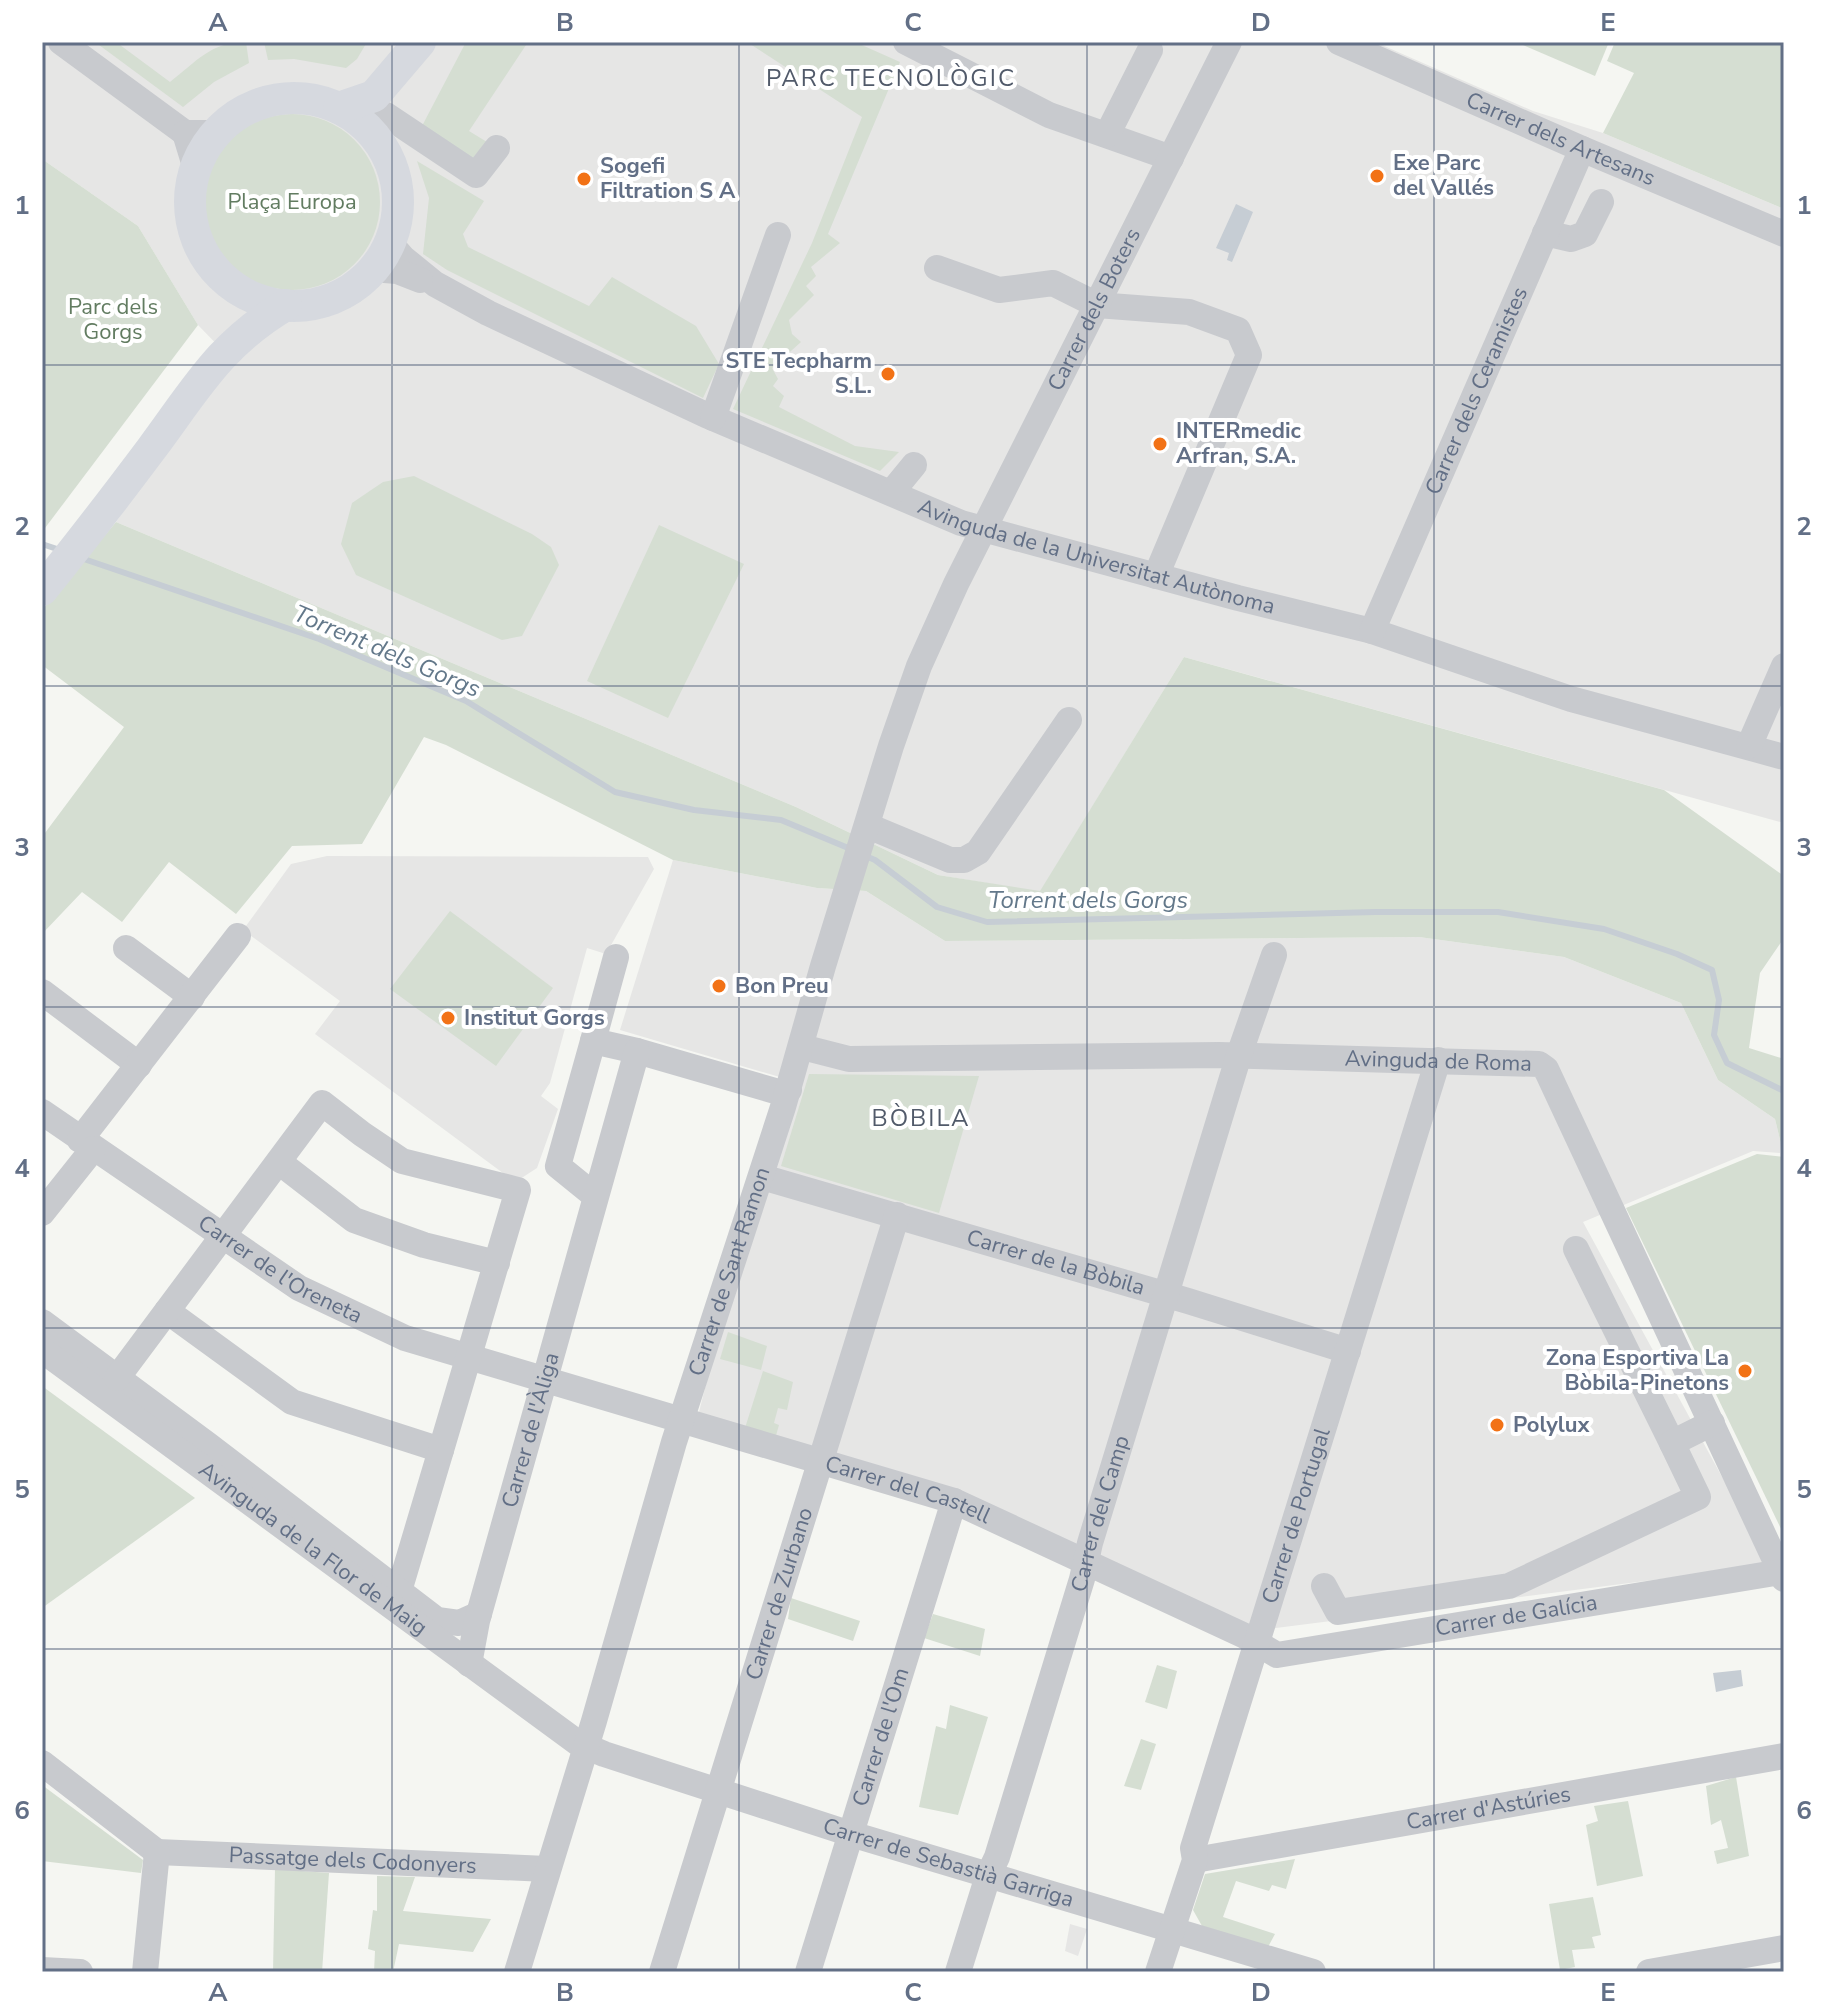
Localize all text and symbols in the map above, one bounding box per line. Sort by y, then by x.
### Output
text: A [208,5,228,40]
text: B [556,5,574,40]
text: C [904,5,922,40]
text: D [1251,5,1271,40]
text: E [1600,5,1616,40]
district label: PARC TECNOLÒGIC [766,62,1016,94]
street label: Carrer dels Artesans [1461,85,1660,193]
place label: Exe Parc del Vallés [1393,148,1494,203]
place label: Sogefi Filtration S A [600,151,736,206]
marker: Exe Parc del Vallés [1368,167,1386,185]
marker: Sogefi Filtration S A [575,170,593,188]
park label: Plaça Europa [227,187,357,217]
text: 1 [14,188,30,223]
text: 1 [1796,188,1812,223]
street label: Carrer dels Boters [1041,223,1148,396]
street label: Carrer dels Ceramistes [1418,282,1535,499]
park label: Parc dels Gorgs [68,292,158,347]
place label: STE Tecpharm S.L. [725,346,872,401]
marker: STE Tecpharm S.L. [879,365,897,383]
place label: INTERmedic Arfran, S.A. [1176,416,1302,471]
marker: INTERmedic Arfran, S.A. [1151,435,1169,453]
street label: Avinguda de la Universitat Autònoma [913,491,1278,622]
text: 2 [14,509,30,544]
text: 2 [1796,509,1812,544]
water label: Torrent dels Gorgs [289,597,485,705]
text: 3 [14,830,30,865]
text: 3 [1796,830,1812,865]
water label: Torrent dels Gorgs [988,884,1188,916]
place label: Bon Preu [735,971,829,1001]
marker: Bon Preu [710,977,728,995]
place label: Institut Gorgs [464,1003,605,1033]
marker: Institut Gorgs [439,1009,457,1027]
street label: Avinguda de Roma [1344,1044,1532,1079]
district label: BÒBILA [871,1102,971,1134]
text: 4 [14,1151,30,1186]
text: 4 [1796,1151,1812,1186]
street label: Carrer de Sant Ramon [681,1163,777,1380]
street label: Carrer de l'Oreneta [192,1208,367,1331]
street label: Carrer de la Bòbila [963,1222,1148,1303]
place label: Zona Esportiva La Bòbila-Pinetons [1546,1343,1729,1398]
street label: Carrer de l'Àliga [495,1349,567,1511]
marker: Zona Esportiva La Bòbila-Pinetons [1736,1362,1754,1380]
place label: Polylux [1513,1410,1591,1440]
marker: Polylux [1488,1416,1506,1434]
street label: Carrer de Portugal [1255,1424,1338,1607]
street label: Carrer del Camp [1064,1432,1137,1596]
street label: Carrer del Castell [822,1449,996,1531]
street label: Avinguda de la Flor de Maig [192,1455,433,1643]
text: 5 [14,1472,30,1507]
text: 5 [1796,1472,1812,1507]
street label: Carrer de Zurbano [738,1504,820,1684]
street label: Carrer de Galícia [1433,1587,1599,1644]
street label: Carrer de l'Om [845,1664,916,1810]
street label: Carrer d'Astúries [1404,1779,1573,1837]
text: 6 [14,1793,30,1828]
text: 6 [1796,1793,1812,1828]
street label: Carrer de Sebastià Garriga [819,1811,1077,1915]
street label: Passatge dels Codonyers [228,1840,477,1881]
text: A [208,1975,228,2010]
text: B [556,1975,574,2010]
text: C [904,1975,922,2010]
text: D [1251,1975,1271,2010]
text: E [1600,1975,1616,2010]

